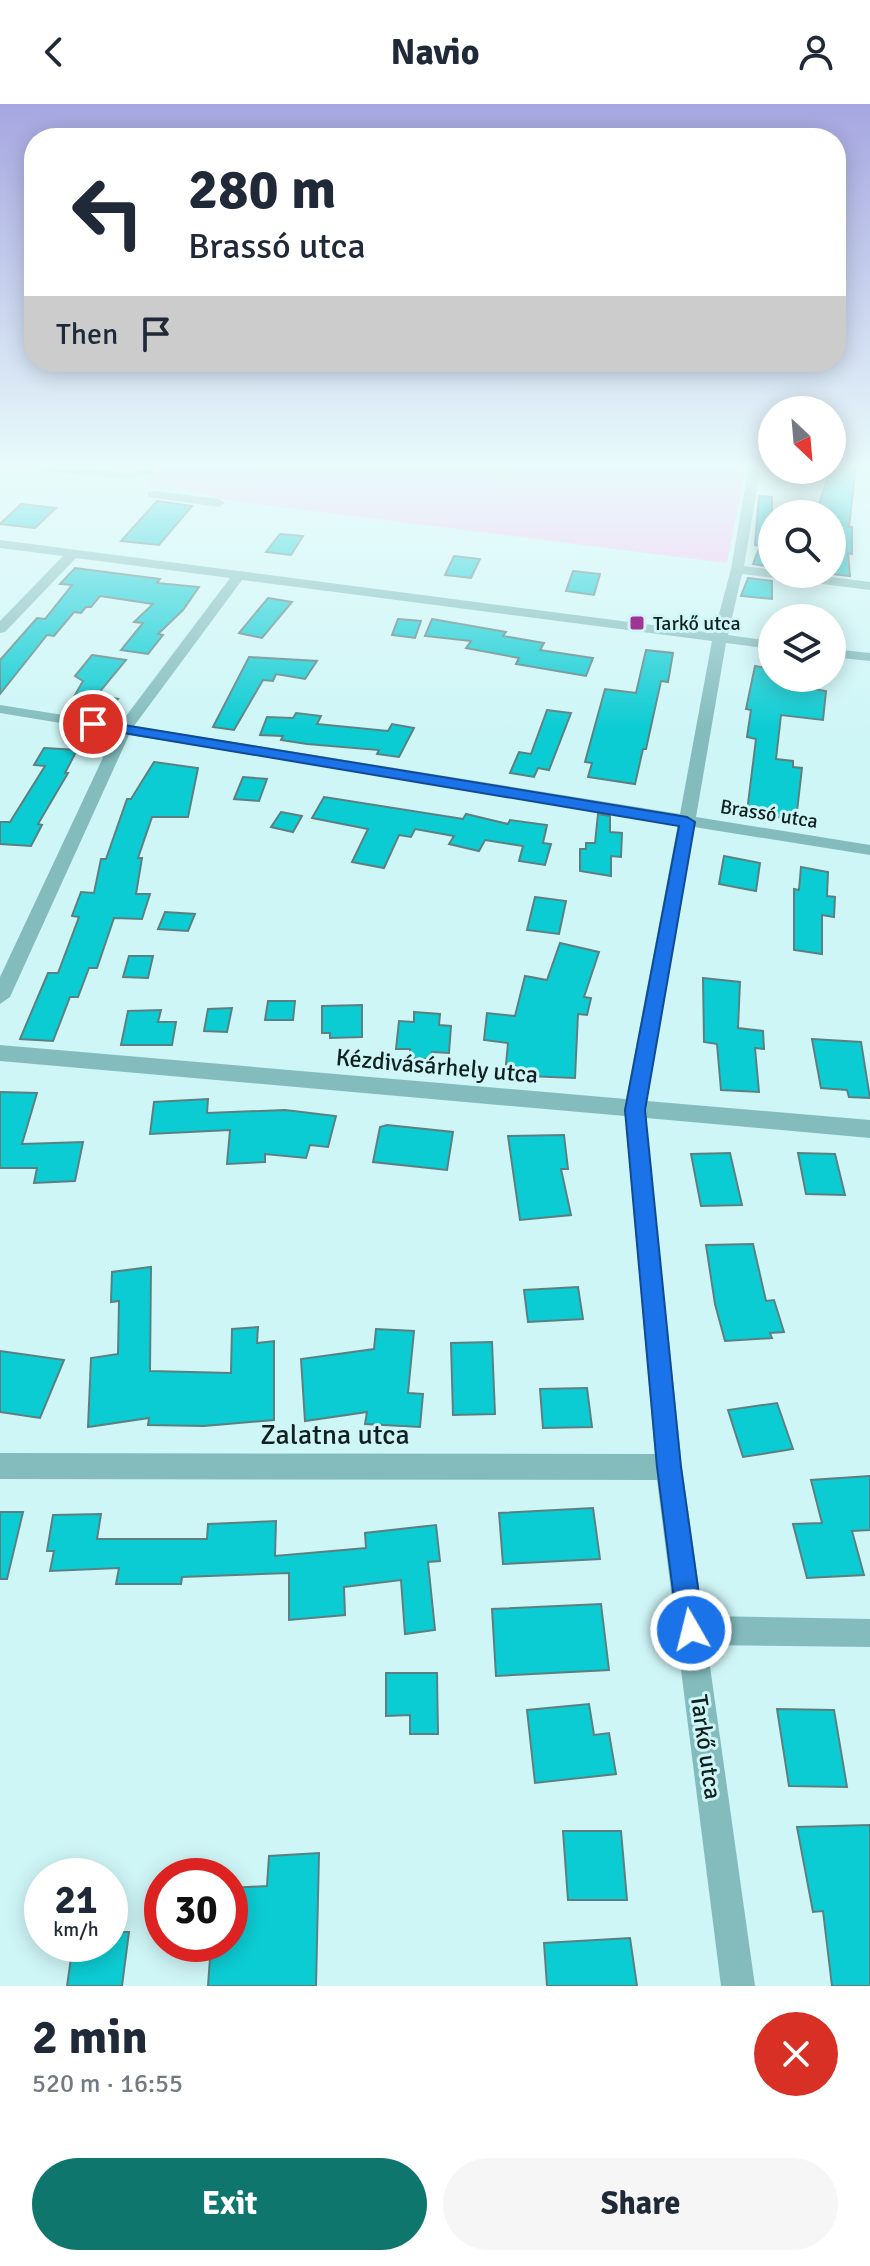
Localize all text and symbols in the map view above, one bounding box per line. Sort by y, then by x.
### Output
icon: back [32,30,76,74]
text: Navio [391,30,479,75]
icon: person [794,30,838,74]
text: 280 m [188,155,336,224]
icon: left [56,160,160,264]
text: Brassó utca [188,224,366,269]
icon: arrive [134,312,178,356]
text: Then [56,316,118,353]
north arrow [758,396,846,484]
map controls [758,396,846,692]
button: search [758,500,846,588]
button: layers [758,604,846,692]
place label: Tarkő utca [653,611,741,636]
marker: Tarkő utca [628,614,646,632]
pin [59,690,127,758]
icon: arrive [71,702,115,746]
street label: Brassó utca [718,794,820,834]
street label: Kézdivásárhely utca [335,1042,539,1090]
street label: Zalatna utca [260,1418,410,1452]
position arrow [649,1588,733,1672]
street label: Tarkő utca [684,1693,728,1801]
speed limit sign: 30 [144,1858,248,1962]
text: 21 [54,1875,98,1925]
text: km/h [53,1917,99,1942]
text: 2 min [32,2008,148,2067]
button: close [754,2012,838,2096]
text: 520 m · 16:55 [32,2068,183,2100]
button: Exit [32,2158,427,2250]
button: Share [443,2158,838,2250]

